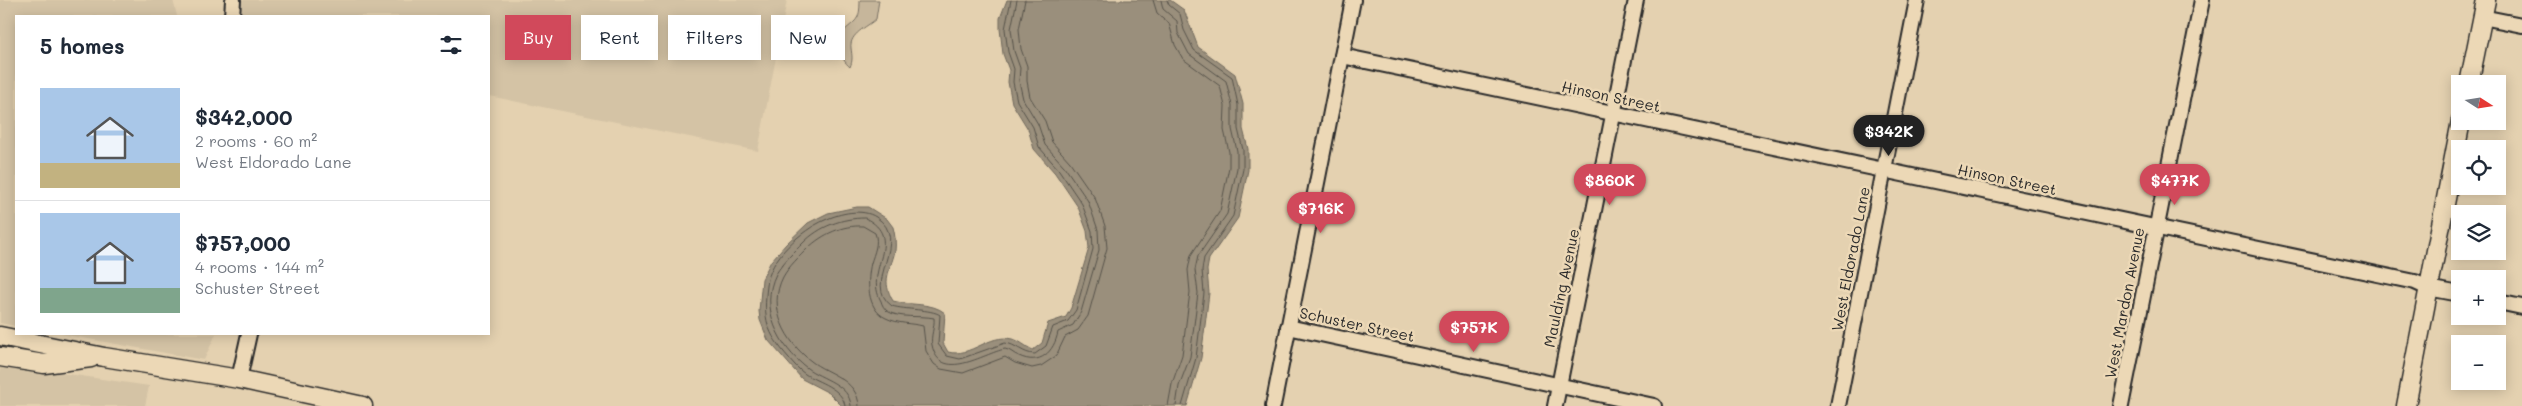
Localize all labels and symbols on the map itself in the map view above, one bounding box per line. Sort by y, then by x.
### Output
north arrow [2451,75,2506,130]
street label: Hinson Street [1560,76,1663,116]
pin: $342K [1854,114,1924,157]
street label: Hinson Street [1956,159,2059,199]
pin: $860K [1575,164,1645,206]
pin: $477K [2140,164,2210,206]
street label: West Eldorado Lane [1826,185,1874,333]
pin: $716K [1286,192,1356,234]
street label: Maulding Avenue [1539,226,1583,349]
street label: West Mardon Avenue [2100,226,2148,380]
street label: Schuster Street [1298,302,1417,346]
pin: $757K [1439,310,1509,353]

